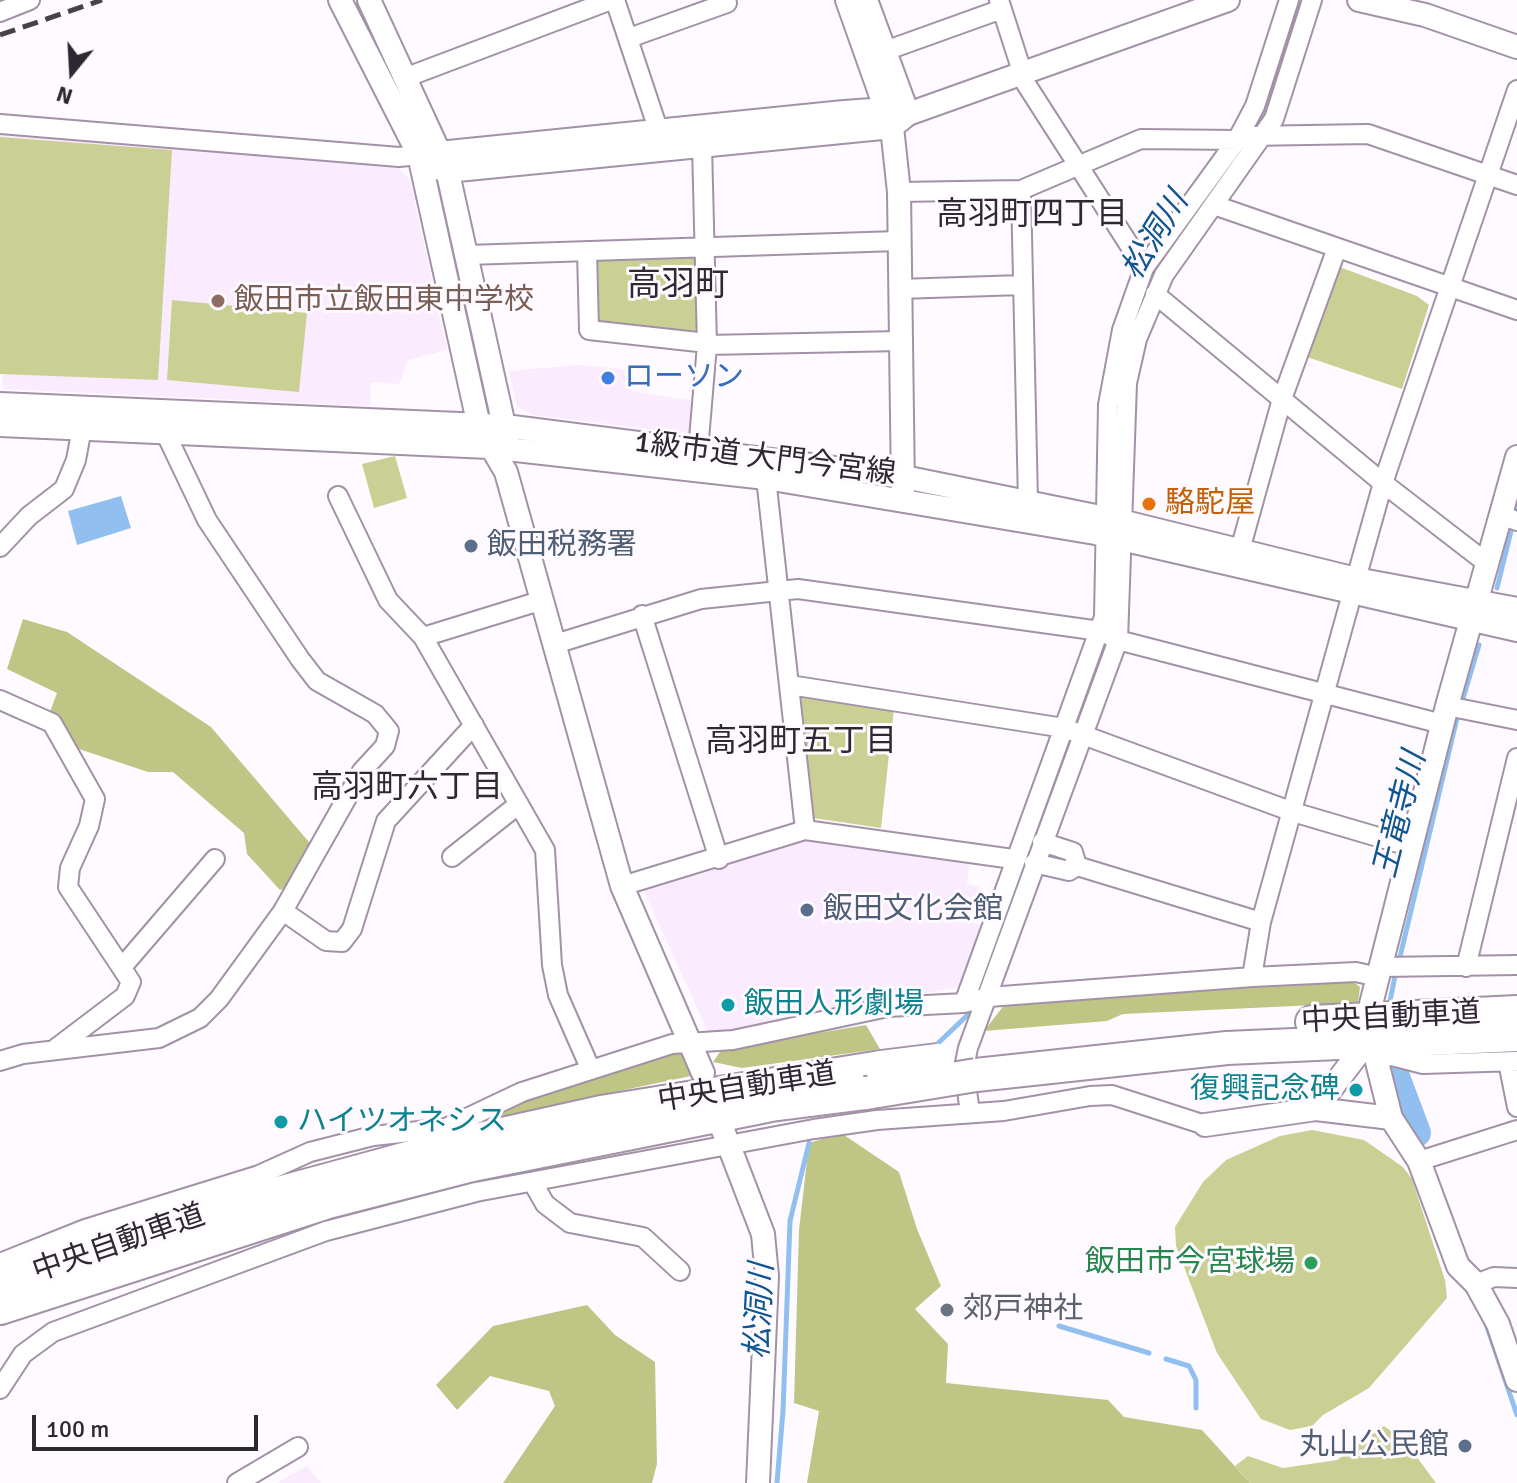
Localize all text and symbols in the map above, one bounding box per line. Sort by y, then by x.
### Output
north arrow [32,32,112,112]
text: N [53,80,76,111]
water label: 松洞川 [1114,185,1198,287]
district label: 高羽町四丁目 [936,197,1128,235]
district label: 高羽町 [627,266,729,306]
place label: 飯田市立飯田東中学校 [234,283,534,319]
marker: 飯田市立飯田東中学校 [209,292,227,310]
place label: ローソン [624,360,744,396]
marker: ローソン [599,369,617,387]
street label: 1級市道 大門今宮線 [632,425,898,493]
place label: 駱駝屋 [1165,486,1255,522]
marker: 駱駝屋 [1140,495,1158,513]
place label: 飯田税務署 [487,528,637,564]
marker: 飯田税務署 [462,537,480,555]
district label: 高羽町五丁目 [705,724,897,762]
water label: 王竜寺川 [1367,748,1435,882]
district label: 高羽町六丁目 [311,770,503,808]
place label: 飯田文化会館 [823,892,1003,928]
marker: 飯田文化会館 [798,901,816,919]
place label: 飯田人形劇場 [744,987,924,1023]
street label: 中央自動車道 [1300,995,1482,1041]
marker: 飯田人形劇場 [719,996,737,1014]
street label: 中央自動車道 [655,1056,839,1120]
place label: 復興記念碑 [1190,1072,1340,1108]
marker: 復興記念碑 [1347,1081,1365,1099]
place label: ハイツオネシス [297,1104,507,1140]
marker: ハイツオネシス [272,1113,290,1131]
street label: 中央自動車道 [28,1198,210,1290]
place label: 飯田市今宮球場 [1085,1245,1295,1281]
marker: 飯田市今宮球場 [1302,1254,1320,1272]
water label: 松洞川 [739,1262,783,1360]
place label: 郊戸神社 [963,1292,1083,1328]
marker: 郊戸神社 [938,1301,956,1319]
scale bar [36,1399,262,1449]
text: 100 m [46,1414,109,1444]
place label: 丸山公民館 [1299,1428,1449,1464]
marker: 丸山公民館 [1456,1437,1474,1455]

